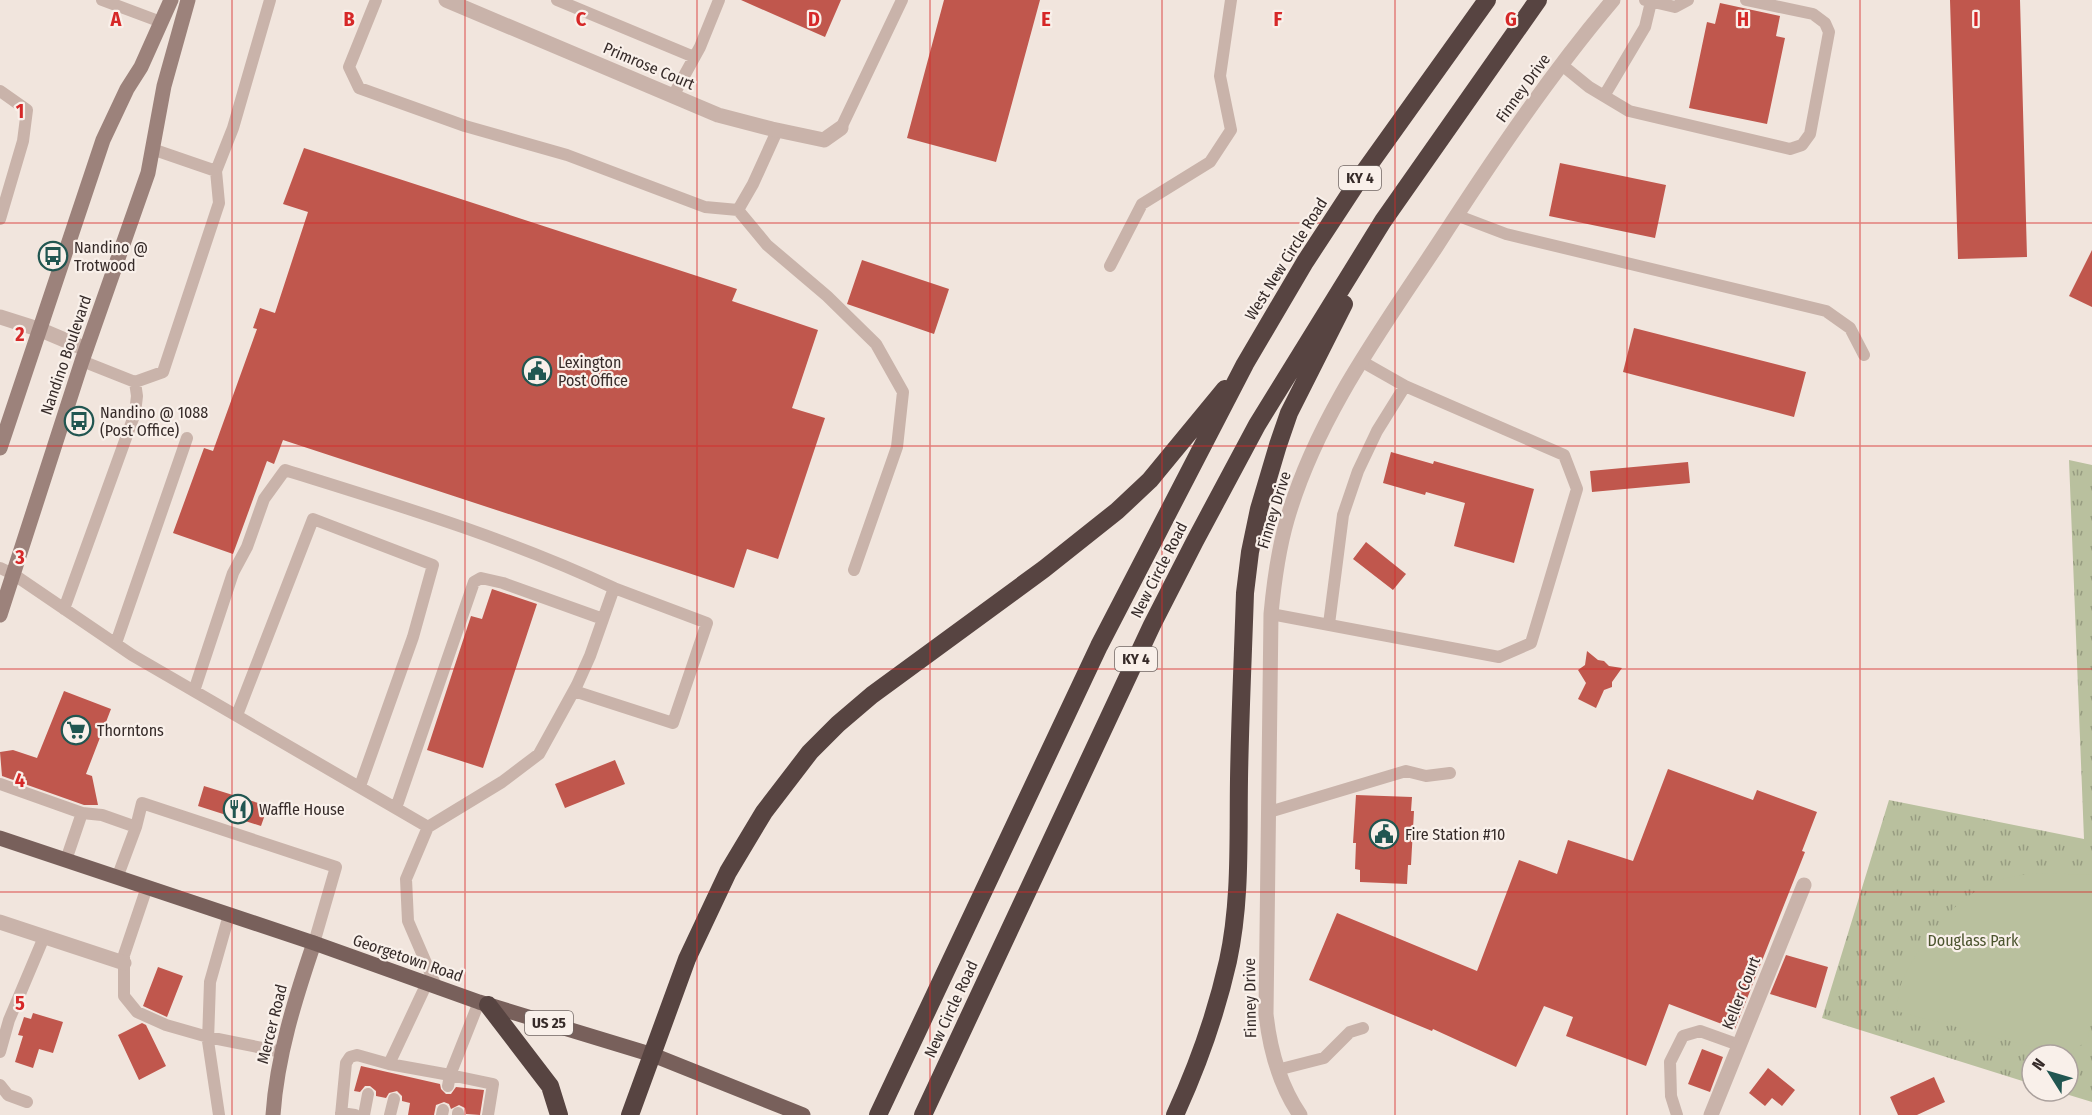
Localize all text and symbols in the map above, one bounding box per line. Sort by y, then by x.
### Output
text: A [110,7,123,31]
text: B [343,7,355,31]
text: C [576,7,587,31]
text: D [808,7,820,31]
text: E [1041,7,1051,31]
text: F [1274,7,1283,31]
text: G [1505,7,1517,31]
text: H [1737,7,1749,31]
text: I [1973,7,1979,31]
street label: Primrose Court [600,38,698,94]
street label: Finney Drive [1492,50,1554,126]
text: 1 [16,99,24,123]
road number: KY 4 [1339,166,1381,190]
street label: West New Circle Road [1241,194,1331,324]
place label: Nandino @ Trotwood [74,238,148,275]
bus stop icon: Nandino @ Trotwood [37,240,69,272]
street label: Nandino Boulevard [37,293,95,417]
text: 2 [14,322,25,346]
place label: Lexington Post Office [558,353,628,390]
public building icon: Lexington Post Office [521,355,553,387]
place label: Nandino @ 1088 (Post Office) [100,403,208,440]
bus stop icon: Nandino @ 1088 (Post Office) [63,405,95,437]
street label: Finney Drive [1253,469,1295,551]
street label: New Circle Road [1127,519,1191,621]
text: 3 [14,545,25,569]
road number: KY 4 [1115,647,1157,671]
supermarket icon: Thorntons [60,714,92,746]
place label: Thorntons [97,721,164,740]
text: 4 [15,768,25,792]
restaurant icon: Waffle House [222,793,254,825]
place label: Waffle House [259,800,345,819]
public building icon: Fire Station #10 [1368,818,1400,850]
place label: Fire Station #10 [1405,825,1505,844]
street label: Georgetown Road [350,930,466,986]
park label: Douglass Park [1927,931,2019,950]
street label: Keller Court [1718,953,1765,1032]
street label: New Circle Road [920,957,982,1061]
street label: Finney Drive [1240,958,1260,1038]
street label: Mercer Road [253,982,291,1066]
text: 5 [15,991,25,1015]
road number: US 25 [525,1011,573,1035]
north arrow [2020,1043,2080,1103]
text: N [2028,1055,2049,1074]

